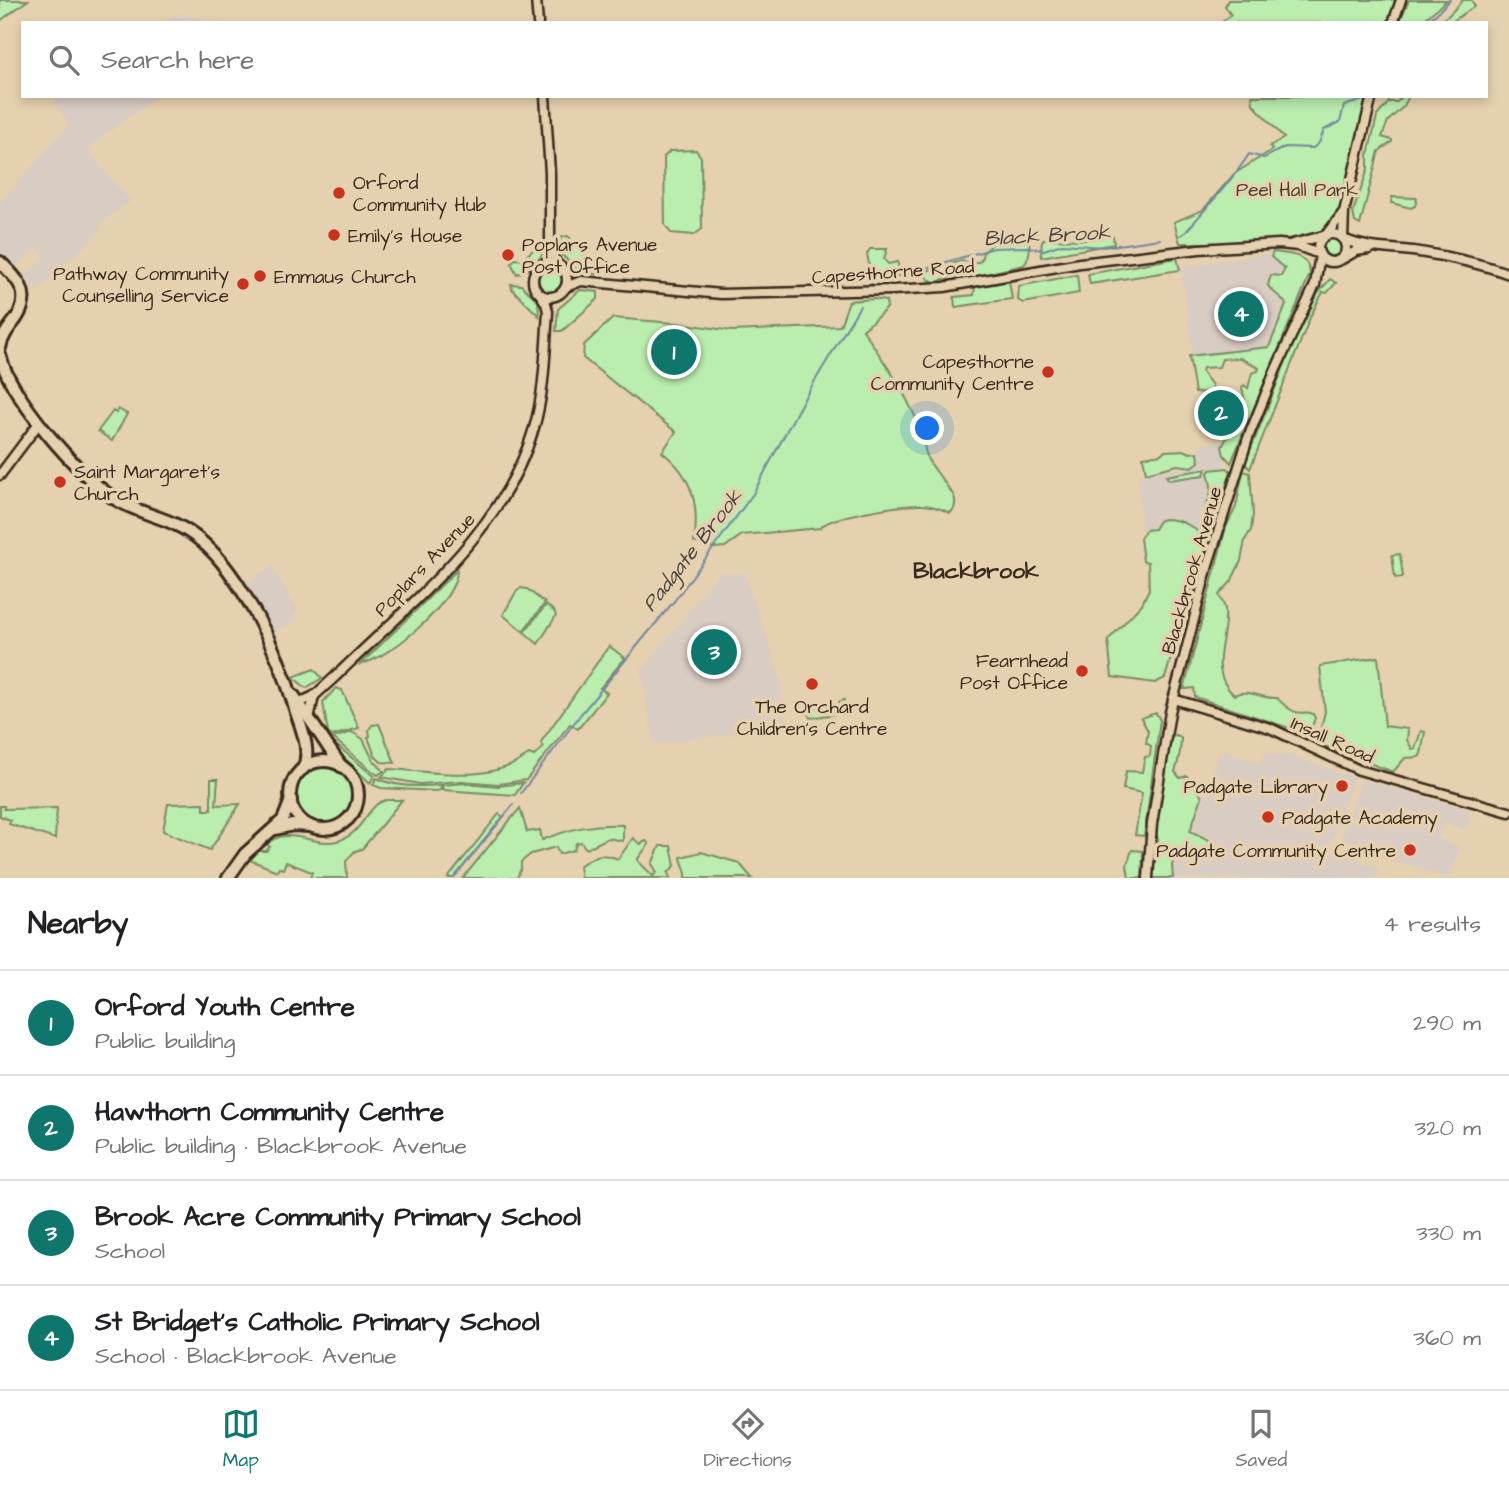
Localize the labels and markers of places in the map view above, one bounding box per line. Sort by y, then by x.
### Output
place label: Orford Community Hub [353,170,487,220]
marker: Orford Community Hub [331,185,347,201]
place label: Emily's House [348,223,462,251]
marker: Emily's House [326,227,342,243]
place label: Poplars Avenue Post Office [522,232,657,281]
marker: Poplars Avenue Post Office [500,247,516,263]
place label: Pathway Community Counselling Service [53,261,230,311]
place label: Emmaus Church [274,264,416,291]
marker: Emmaus Church [252,268,268,284]
marker: Pathway Community Counselling Service [235,276,251,292]
pin: 4 [1218,288,1264,340]
pin: 1 [651,326,697,378]
place label: Capesthorne Community Centre [871,349,1034,399]
marker: Capesthorne Community Centre [1040,364,1056,380]
pin: 2 [1198,387,1244,439]
place label: Saint Margaret's Church [74,459,220,508]
marker: Saint Margaret's Church [52,474,68,490]
pin: 3 [691,626,737,678]
place label: Fearnhead Post Office [960,648,1068,697]
marker: Fearnhead Post Office [1074,663,1090,679]
marker: The Orchard Children's Centre [804,676,820,692]
place label: The Orchard Children's Centre [737,694,887,743]
place label: Padgate Library [1184,774,1329,802]
marker: Padgate Library [1334,778,1350,794]
place label: Padgate Academy [1282,805,1438,833]
marker: Padgate Academy [1260,809,1276,825]
place label: Padgate Community Centre [1156,838,1396,866]
marker: Padgate Community Centre [1402,842,1418,858]

